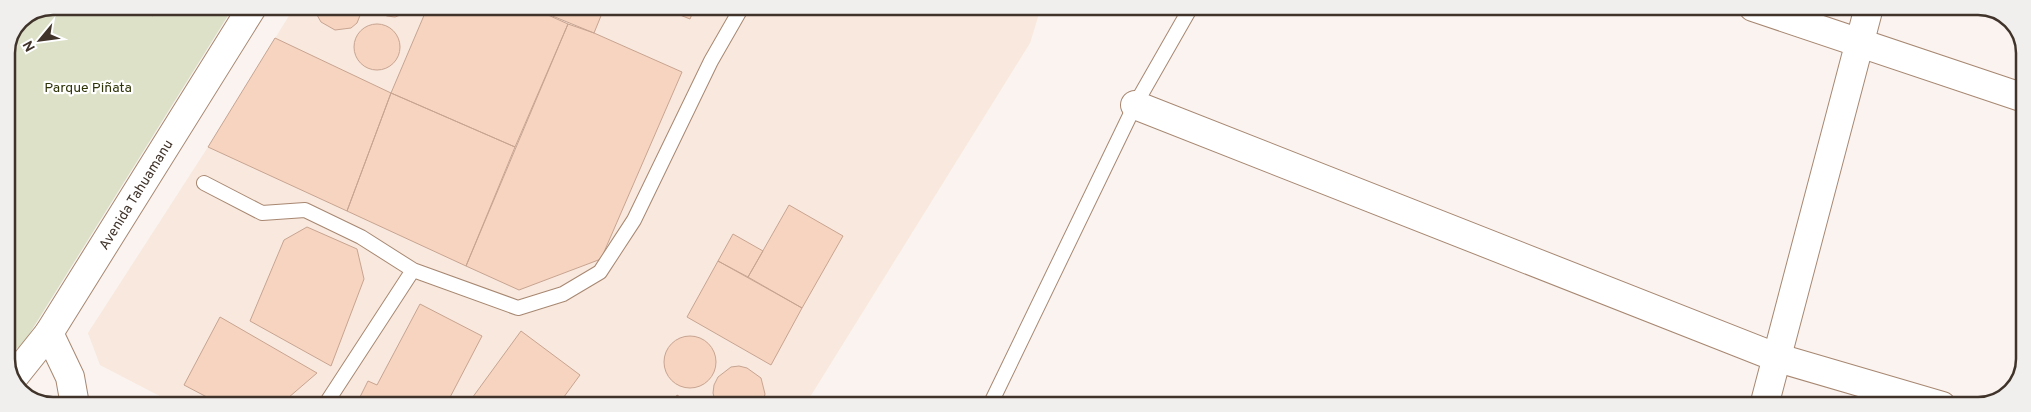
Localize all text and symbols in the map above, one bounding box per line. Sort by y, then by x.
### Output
north arrow [15,15,65,65]
text: N [20,37,40,54]
park label: Parque Piñata [44,80,132,97]
street label: Avenida Tahuamanu [96,137,177,253]

